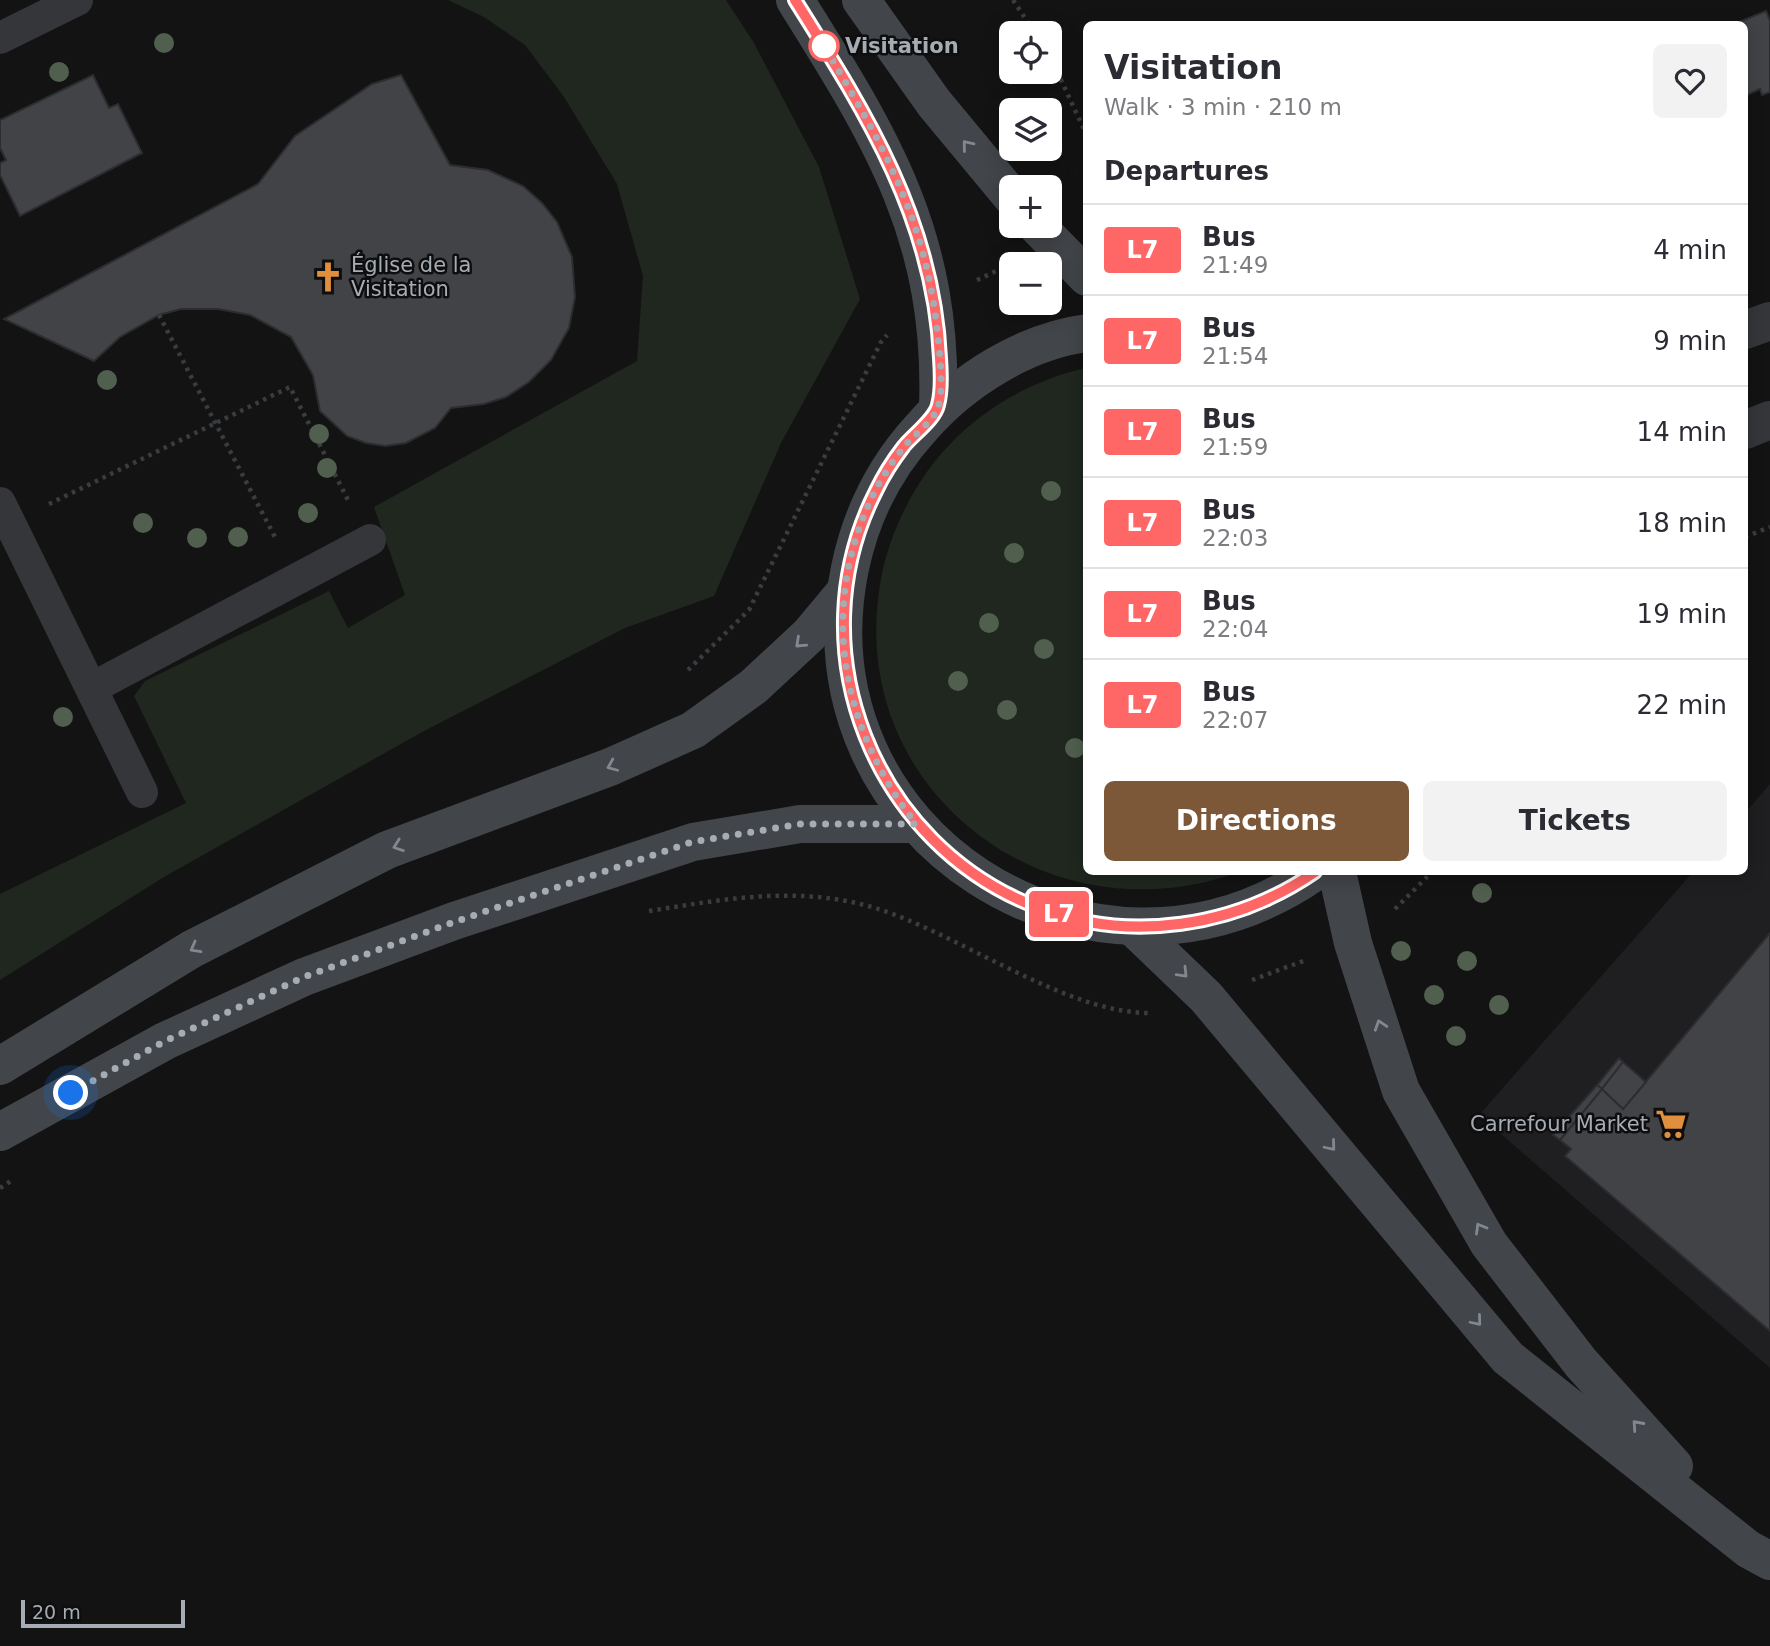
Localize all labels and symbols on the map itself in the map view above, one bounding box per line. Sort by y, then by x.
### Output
marker: Visitation [809,31,839,61]
place label: Visitation [845,34,959,58]
one-way arrow [963,140,976,152]
place label: Église de la Visitation [351,252,471,301]
church icon: Église de la Visitation [311,260,345,294]
one-way arrow [795,635,808,647]
one-way arrow [606,758,619,772]
one-way arrow [393,838,405,852]
line badge: L7 [1028,891,1090,937]
one-way arrow [190,940,202,953]
one-way arrow [1175,965,1188,978]
one-way arrow [1374,1019,1388,1032]
your location [53,1075,88,1110]
supermarket icon: Carrefour Market [1654,1107,1688,1141]
place label: Carrefour Market [1470,1112,1648,1136]
one-way arrow [1323,1138,1335,1151]
one-way arrow [1475,1223,1488,1236]
one-way arrow [1469,1313,1481,1326]
one-way arrow [1632,1420,1645,1433]
scale bar [21,1597,186,1629]

